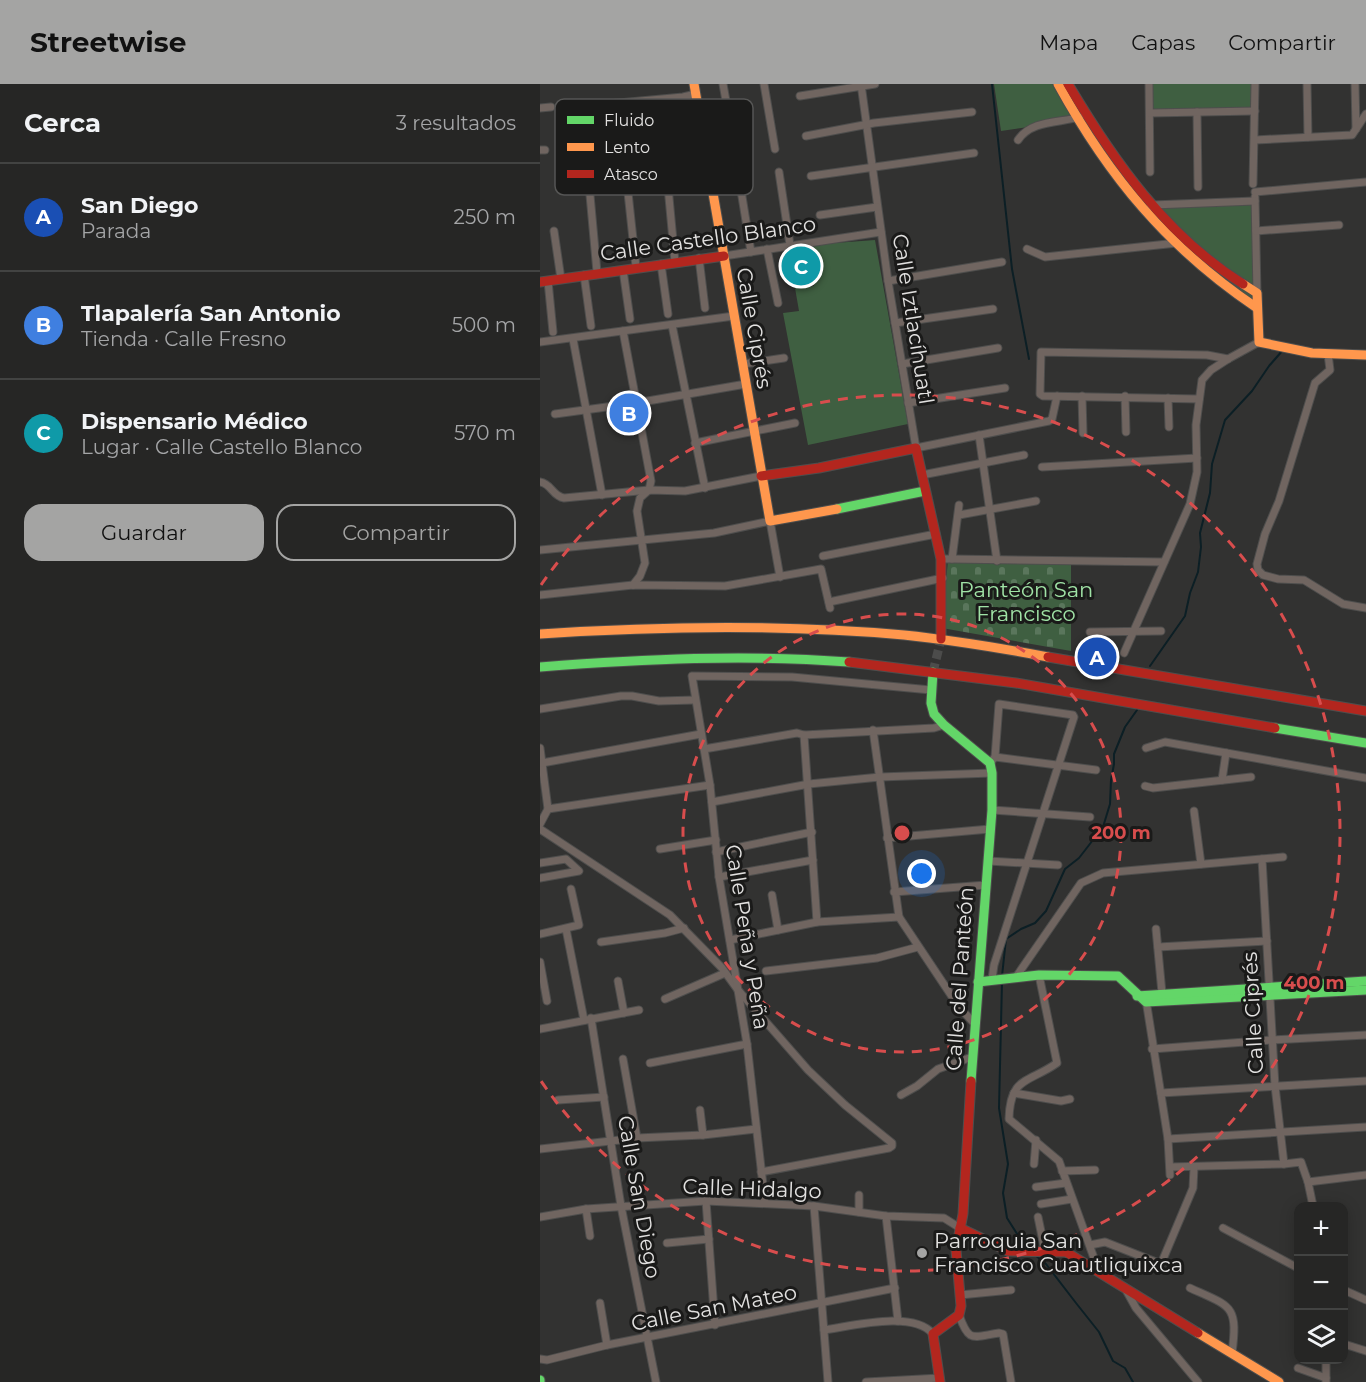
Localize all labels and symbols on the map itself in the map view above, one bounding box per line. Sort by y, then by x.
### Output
legend [555,99,753,195]
text: Fluido [604,111,654,130]
text: Lento [604,138,650,157]
text: Atasco [604,165,658,184]
street label: Calle Castello Blanco [598,211,818,267]
street label: Calle Iztlacíhuatl [888,232,939,406]
pin: C [782,244,820,288]
street label: Calle Ciprés [732,265,777,390]
pin: B [610,390,649,436]
park label: Panteón San Francisco [959,577,1093,626]
pin: A [1078,634,1116,680]
text: 200 m [1091,822,1151,844]
centre of rings [892,823,912,843]
street label: Calle Peña y Peña [721,843,774,1031]
your location [907,859,936,888]
street label: Calle del Panteón [941,886,978,1072]
street label: Calle Ciprés [1237,951,1268,1075]
text: 400 m [1284,972,1344,994]
street label: Calle San Diego [613,1114,666,1280]
street label: Calle Hidalgo [682,1174,822,1203]
place label: Parroquia San Francisco Cuautliquixca [934,1228,1183,1277]
marker: Parroquia San Francisco Cuautliquixca [915,1246,929,1260]
street label: Calle San Mateo [629,1279,799,1336]

